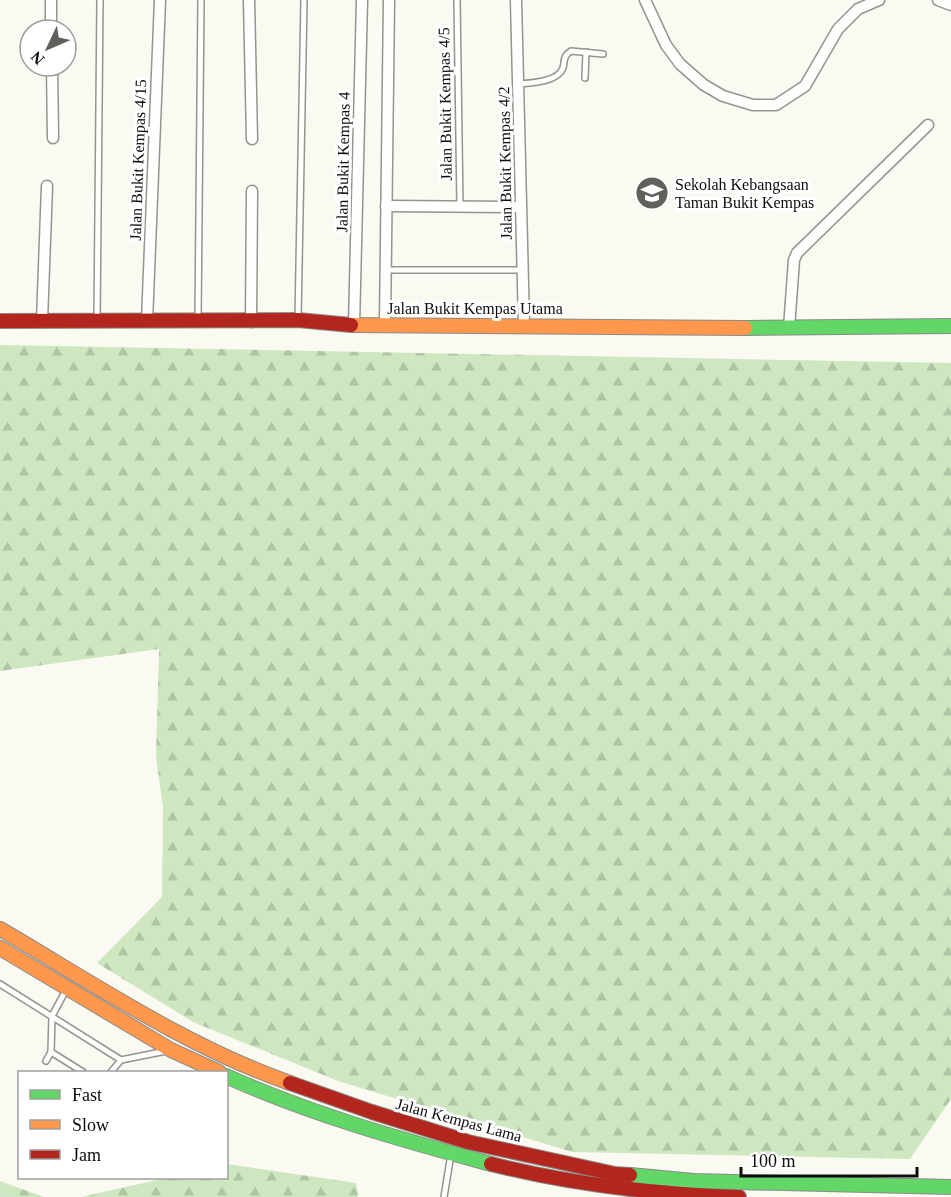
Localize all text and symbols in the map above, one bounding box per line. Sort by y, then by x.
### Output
north arrow [18,18,78,78]
street label: Jalan Bukit Kempas 4/5 [435,27,456,181]
text: N [27,48,48,68]
street label: Jalan Bukit Kempas 4/15 [127,79,150,241]
street label: Jalan Bukit Kempas 4/2 [495,86,516,240]
street label: Jalan Bukit Kempas 4 [333,91,354,233]
school or university icon: Sekolah Kebangsaan Taman Bukit Kempas [634,175,670,211]
place label: Sekolah Kebangsaan Taman Bukit Kempas [675,176,814,212]
street label: Jalan Bukit Kempas Utama [387,300,563,318]
legend [18,1071,228,1179]
text: Fast [72,1085,102,1105]
street label: Jalan Kempas Lama [394,1095,524,1146]
text: Slow [72,1115,109,1135]
scale bar [741,1140,916,1178]
text: Jam [72,1145,101,1165]
text: 100 m [750,1151,796,1171]

